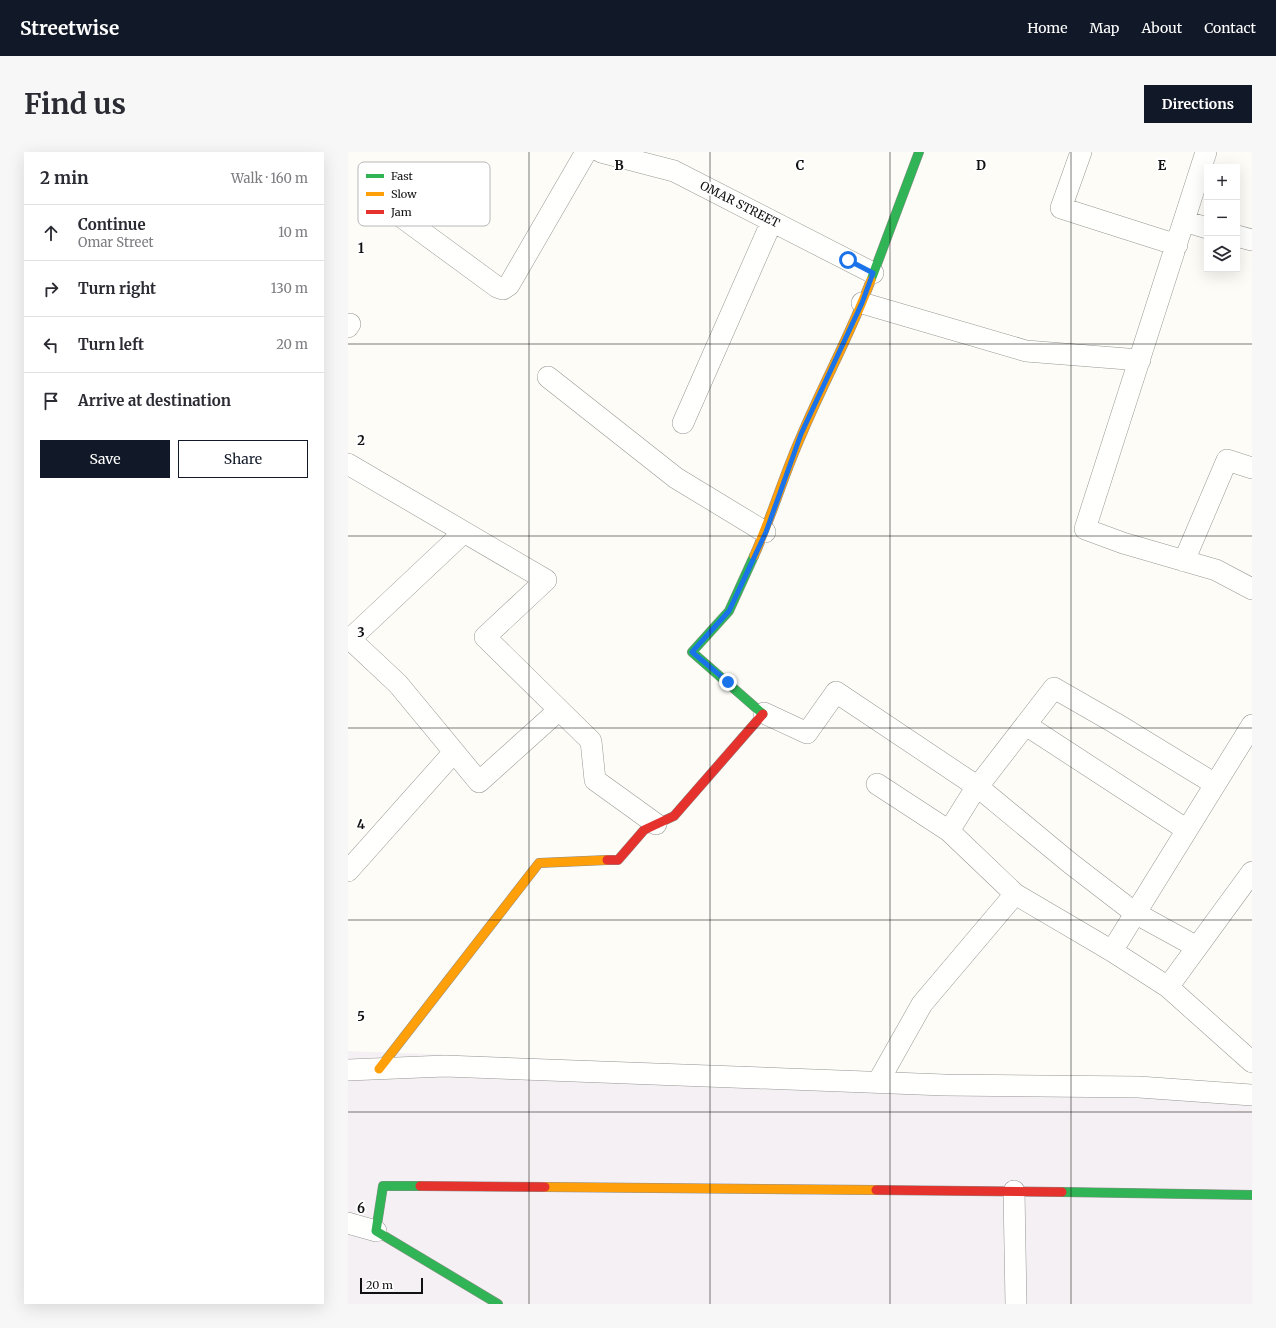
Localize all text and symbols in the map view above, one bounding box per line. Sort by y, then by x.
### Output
text: Streetwise [20,16,119,40]
text: Home [1027,19,1068,37]
text: Map [1090,19,1119,37]
text: About [1141,19,1182,37]
text: Contact [1204,19,1256,37]
button: Directions [1144,85,1252,123]
text: Find us [24,86,126,122]
text: B [614,157,624,174]
text: C [796,157,805,174]
text: D [976,157,986,174]
text: E [1158,157,1167,174]
legend [358,162,490,226]
map controls [1204,164,1240,272]
button: + [1204,164,1240,200]
text: 2 min [40,167,88,189]
text: Fast [391,169,414,183]
text: Walk · 160 m [231,170,308,187]
street label: OMAR STREET [698,177,783,231]
text: Slow [391,187,417,201]
button: − [1204,200,1240,236]
text: Jam [390,205,412,219]
text: Continue [78,215,146,234]
icon: ahead [40,222,62,244]
text: 10 m [278,224,308,241]
text: Omar Street [78,234,153,251]
button: layers [1204,236,1240,272]
text: 1 [358,240,364,257]
route start [839,251,857,269]
icon: right [40,278,62,300]
text: Turn right [78,279,156,298]
text: 130 m [271,280,308,297]
icon: left [40,334,62,356]
text: Turn left [78,335,144,354]
text: 20 m [276,336,308,353]
icon: arrive [40,390,62,412]
text: Arrive at destination [78,391,231,410]
text: 2 [357,432,365,449]
button: Save [40,440,170,478]
button: Share [178,440,308,478]
text: 3 [357,624,365,641]
route end [719,673,737,691]
text: 4 [357,816,366,833]
text: 5 [357,1008,365,1025]
text: 6 [357,1200,365,1217]
scale bar [360,1276,423,1295]
text: 20 m [366,1278,393,1292]

